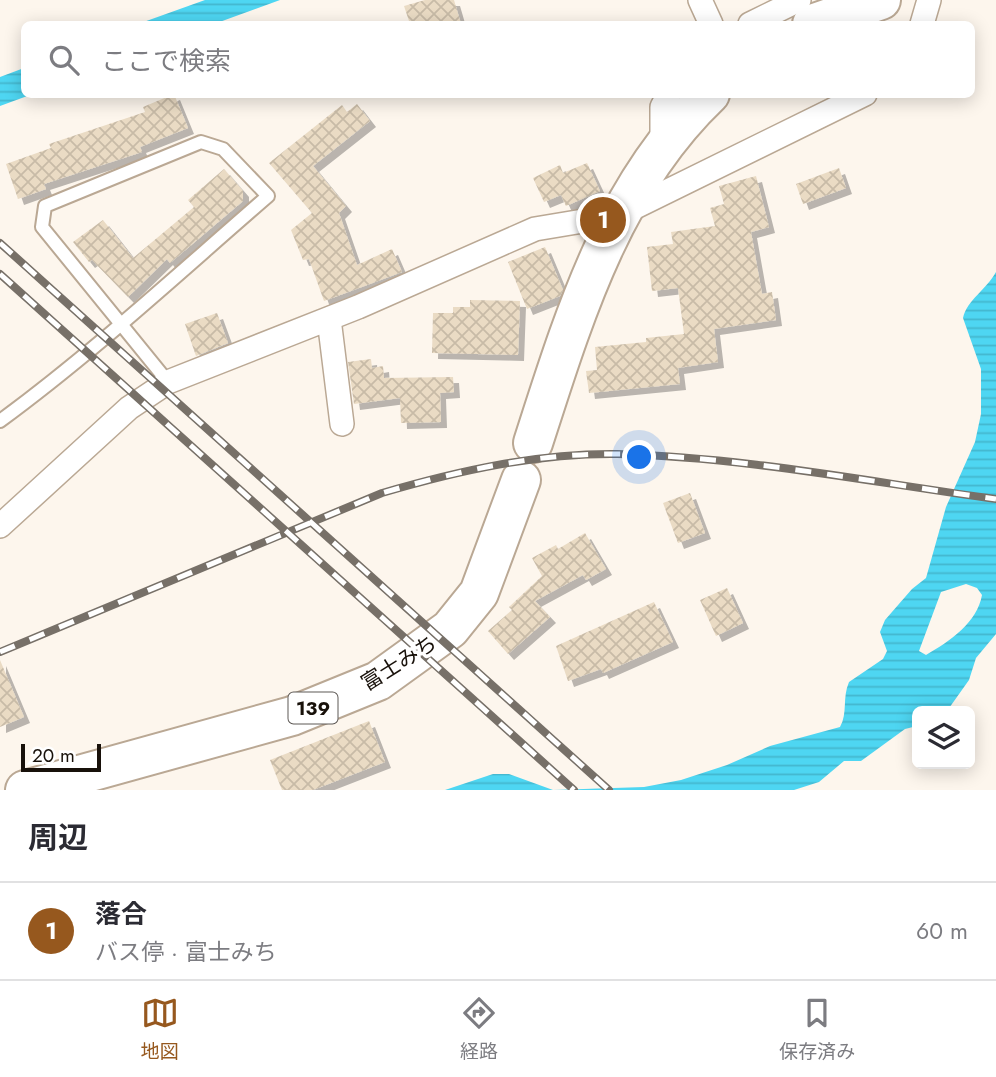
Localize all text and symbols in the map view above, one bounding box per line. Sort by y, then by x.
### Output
search box [21,21,975,98]
icon: search [45,41,83,79]
text: ここで検索 [101,42,231,80]
pin: 1 [580,194,626,246]
your location [622,440,656,474]
street label: 富士みち [355,628,443,698]
road number: 139 [288,692,338,723]
map controls [912,706,975,769]
button: layers [912,706,975,769]
scale bar [21,741,102,773]
text: 20 m [32,742,75,769]
text: 周辺 [28,816,88,859]
text: 落合 [95,895,147,933]
text: 1 [45,914,57,948]
text: 60 m [916,914,968,948]
text: バス停 · 富士みち [95,935,277,969]
tab: 地図 [141,994,179,1065]
tab: 経路 [460,994,498,1065]
tab: 保存済み [779,994,855,1065]

